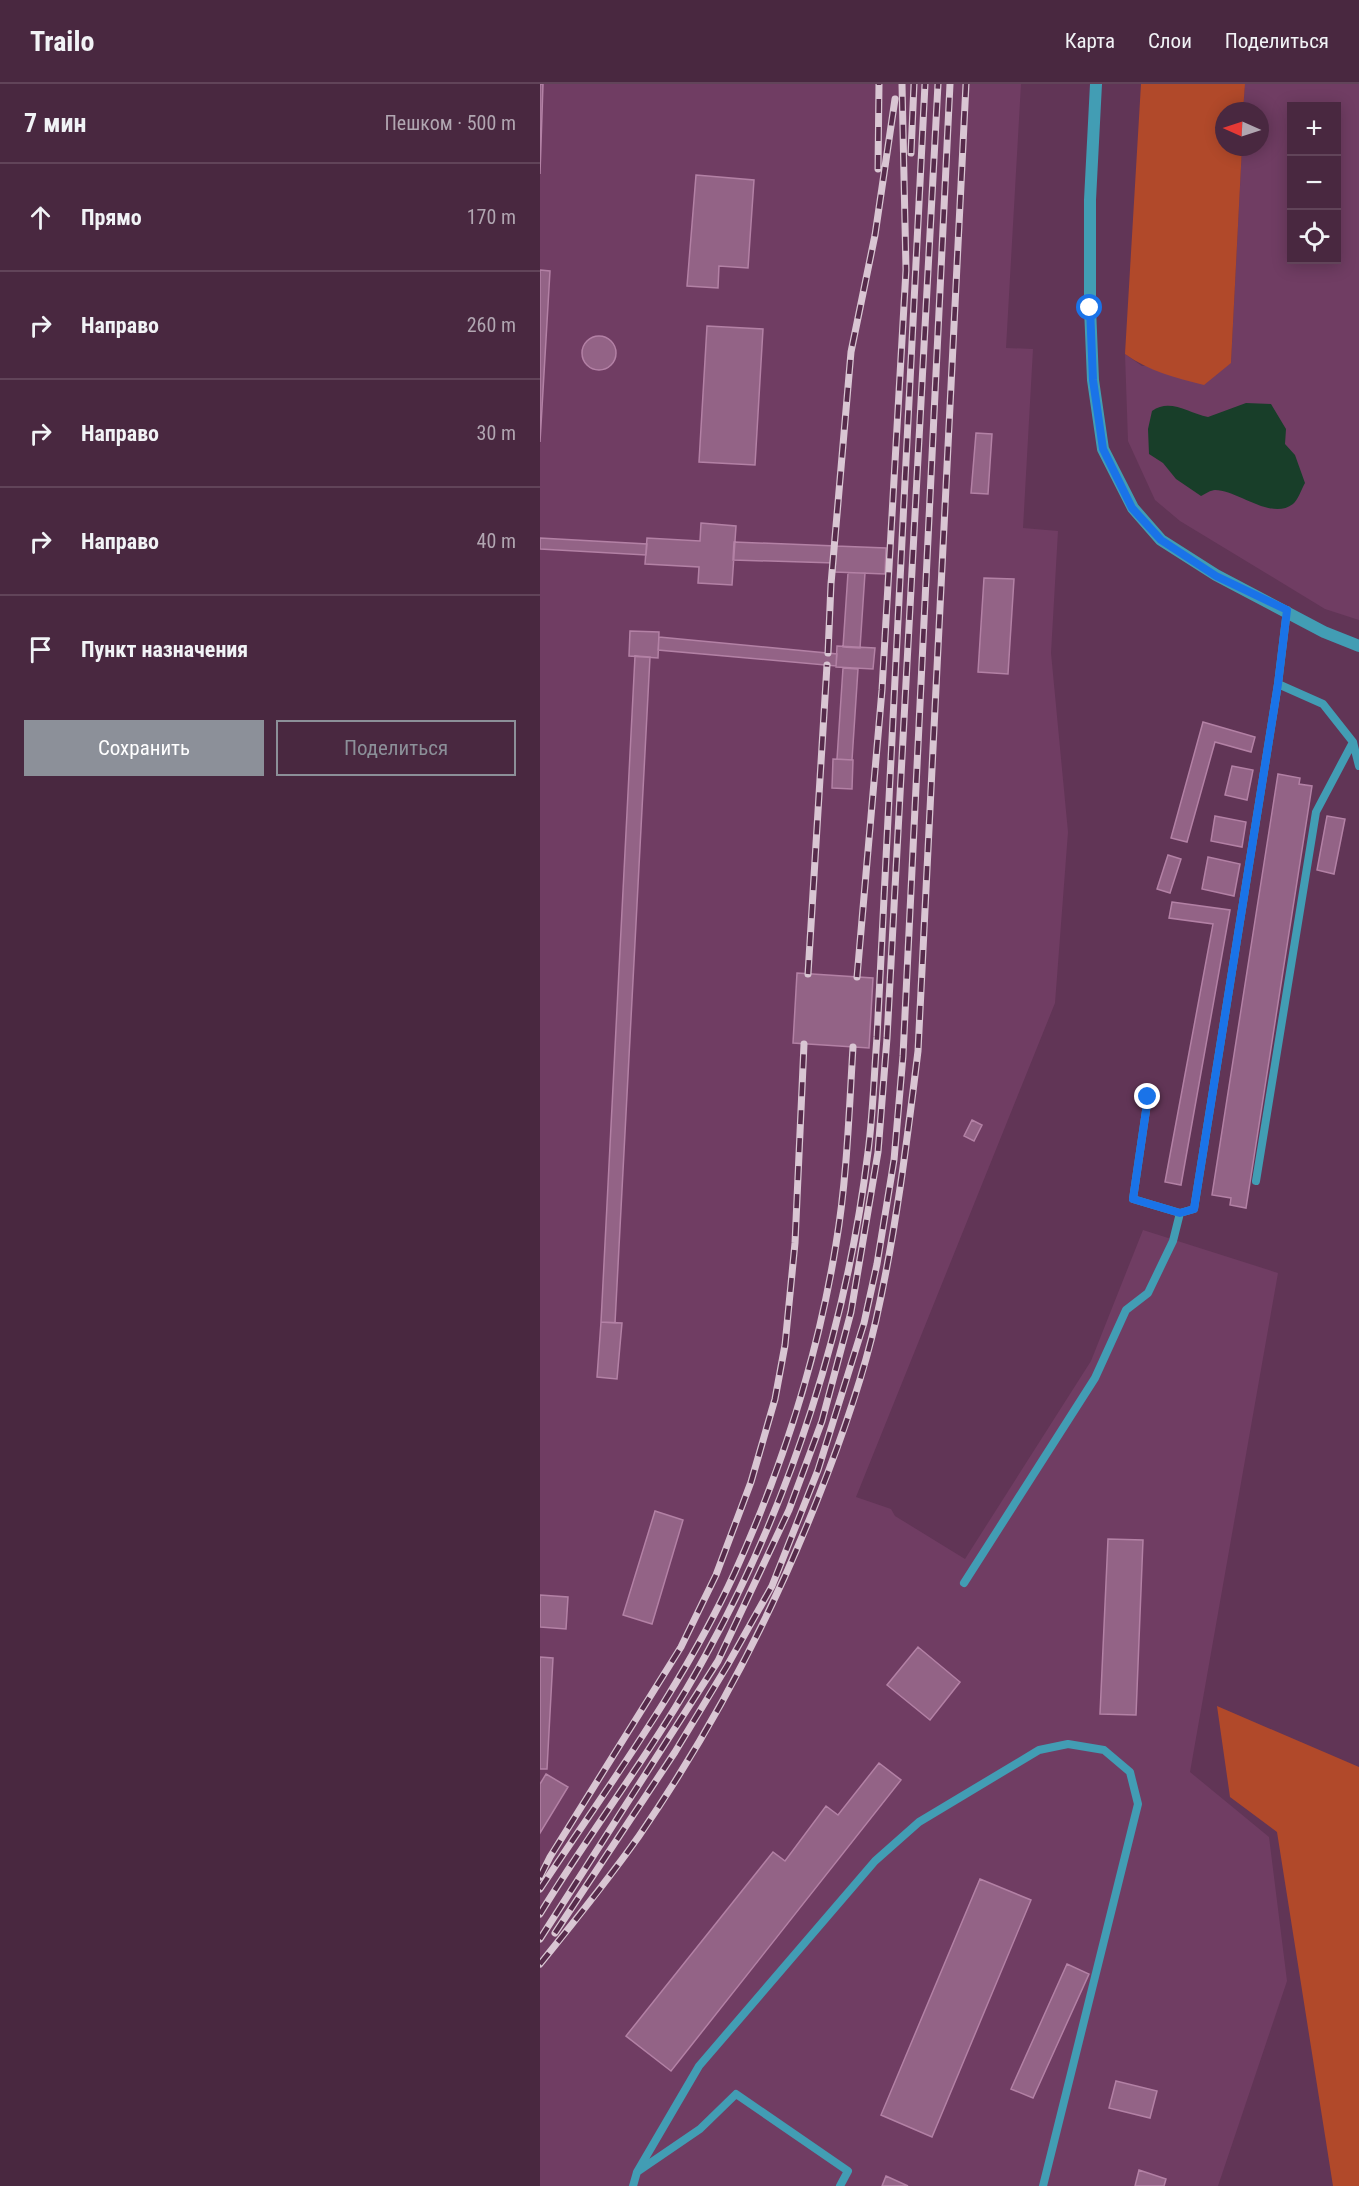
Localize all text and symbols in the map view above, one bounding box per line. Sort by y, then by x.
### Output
text: Trailo [30,25,94,58]
text: Карта [1065,29,1115,53]
text: Слои [1148,29,1192,53]
text: Поделиться [1225,29,1329,53]
north arrow [1215,102,1269,156]
map controls [1287,102,1341,264]
button: + [1287,102,1341,156]
text: 7 мин [24,108,86,138]
text: Пешком · 500 m [384,111,516,135]
button: − [1287,156,1341,210]
icon: ahead [24,201,57,234]
text: Прямо [81,205,142,230]
text: 170 m [467,205,516,229]
button: locate [1287,210,1341,264]
route start [1076,294,1102,320]
icon: right [24,309,57,342]
text: Направо [81,313,159,338]
text: 260 m [467,313,516,337]
icon: right [24,417,57,450]
text: Направо [81,421,159,446]
text: 30 m [477,421,516,445]
icon: right [24,525,57,558]
text: Направо [81,529,159,554]
text: 40 m [477,529,516,553]
icon: arrive [24,633,57,666]
text: Пункт назначения [81,637,248,662]
button: Сохранить [24,720,264,776]
button: Поделиться [276,720,516,776]
route end [1134,1083,1160,1109]

